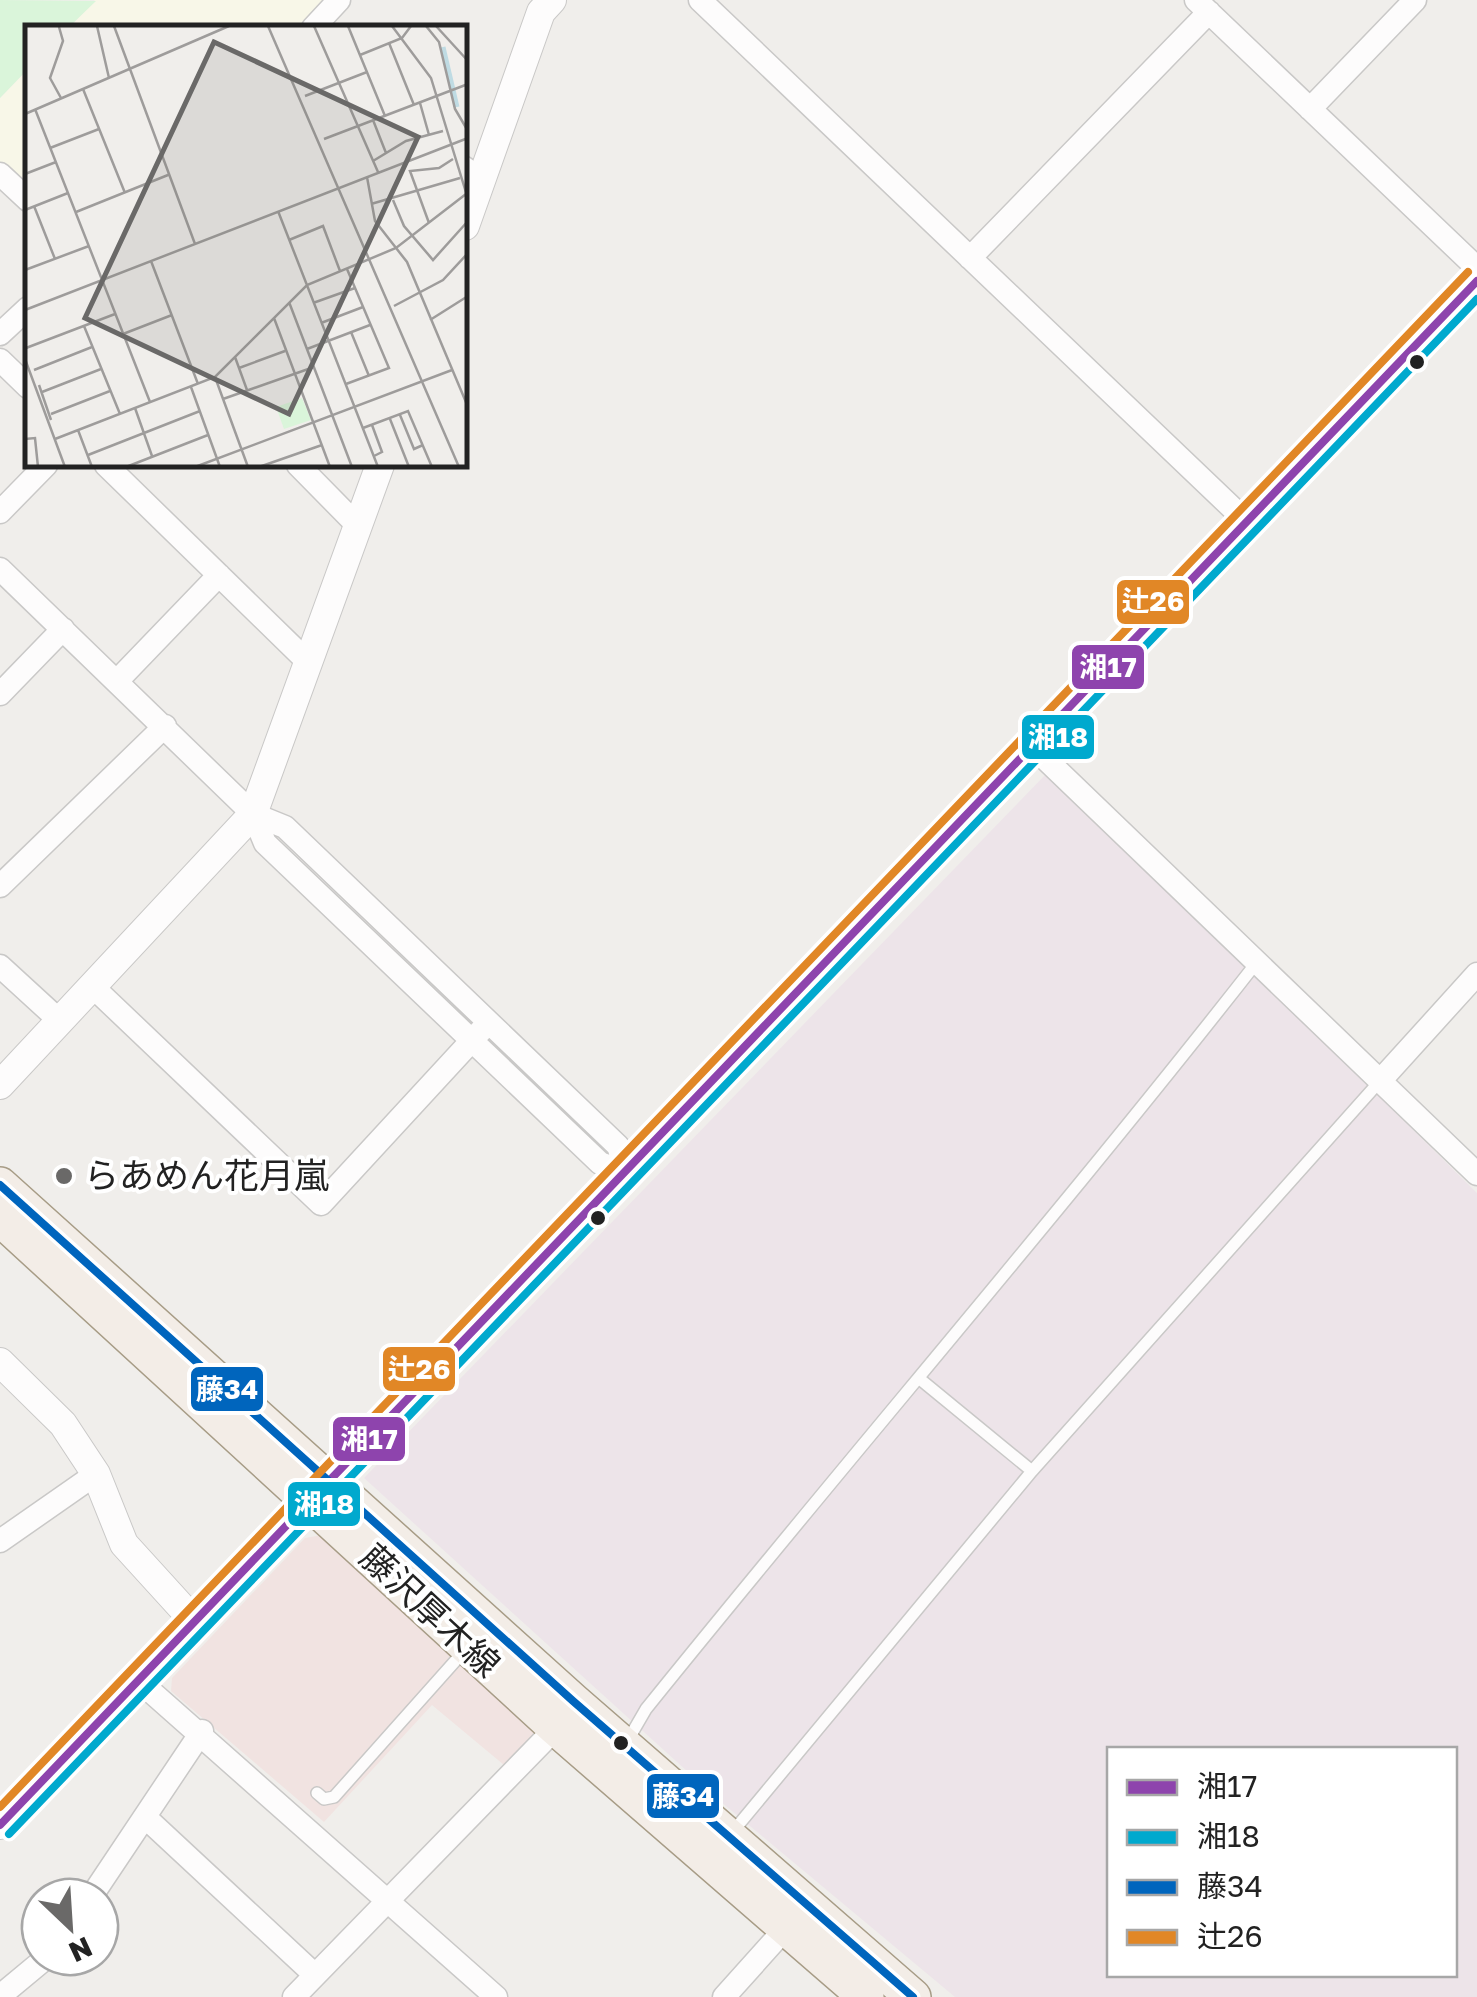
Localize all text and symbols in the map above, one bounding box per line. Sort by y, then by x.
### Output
inset map [25,25,468,468]
unlabelled marker [1407,352,1427,372]
line badge: 辻26 [1115,578,1191,626]
text: 辻26 [1122,584,1184,617]
line badge: 湘17 [1070,643,1146,691]
text: 湘17 [1079,650,1137,683]
line badge: 湘18 [1020,713,1096,761]
text: 湘18 [1028,720,1088,753]
place label: らあめん花月嵐 [84,1154,329,1196]
marker: らあめん花月嵐 [53,1165,75,1187]
unlabelled marker [588,1208,608,1228]
line badge: 辻26 [381,1345,457,1393]
text: 辻26 [388,1352,450,1385]
line badge: 藤34 [189,1365,265,1413]
text: 藤34 [196,1372,258,1405]
line badge: 湘17 [331,1415,407,1463]
text: 湘17 [340,1422,398,1455]
line badge: 湘18 [286,1480,362,1528]
text: 湘18 [294,1487,354,1520]
street label: 藤沢厚木線 [352,1535,509,1685]
unlabelled marker [611,1733,631,1753]
legend [1107,1747,1457,1977]
text: 湘17 [1197,1768,1257,1804]
line badge: 藤34 [645,1772,721,1820]
text: 藤34 [652,1779,714,1812]
text: 湘18 [1197,1818,1260,1854]
text: 藤34 [1197,1868,1263,1904]
north arrow [20,1877,120,1977]
text: 辻26 [1197,1918,1263,1954]
text: N [64,1931,97,1970]

